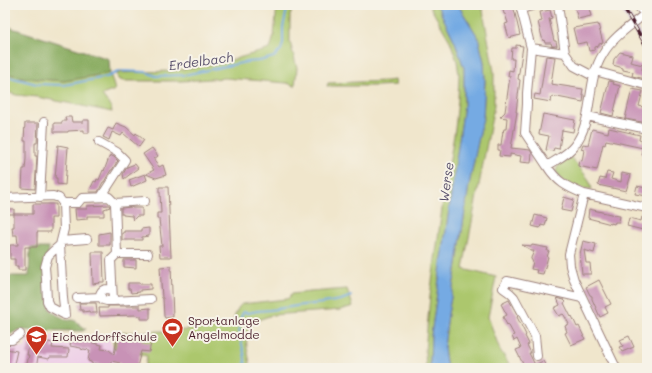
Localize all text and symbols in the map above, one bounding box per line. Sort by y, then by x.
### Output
water label: Erdelbach [168,48,234,73]
water label: Werse [434,161,457,203]
place label: Sportanlage Angelmodde [188,312,260,342]
sports icon: Sportanlage Angelmodde [159,315,185,348]
school or university icon: Eichendorffschule [24,324,50,357]
place label: Eichendorffschule [52,328,157,344]

